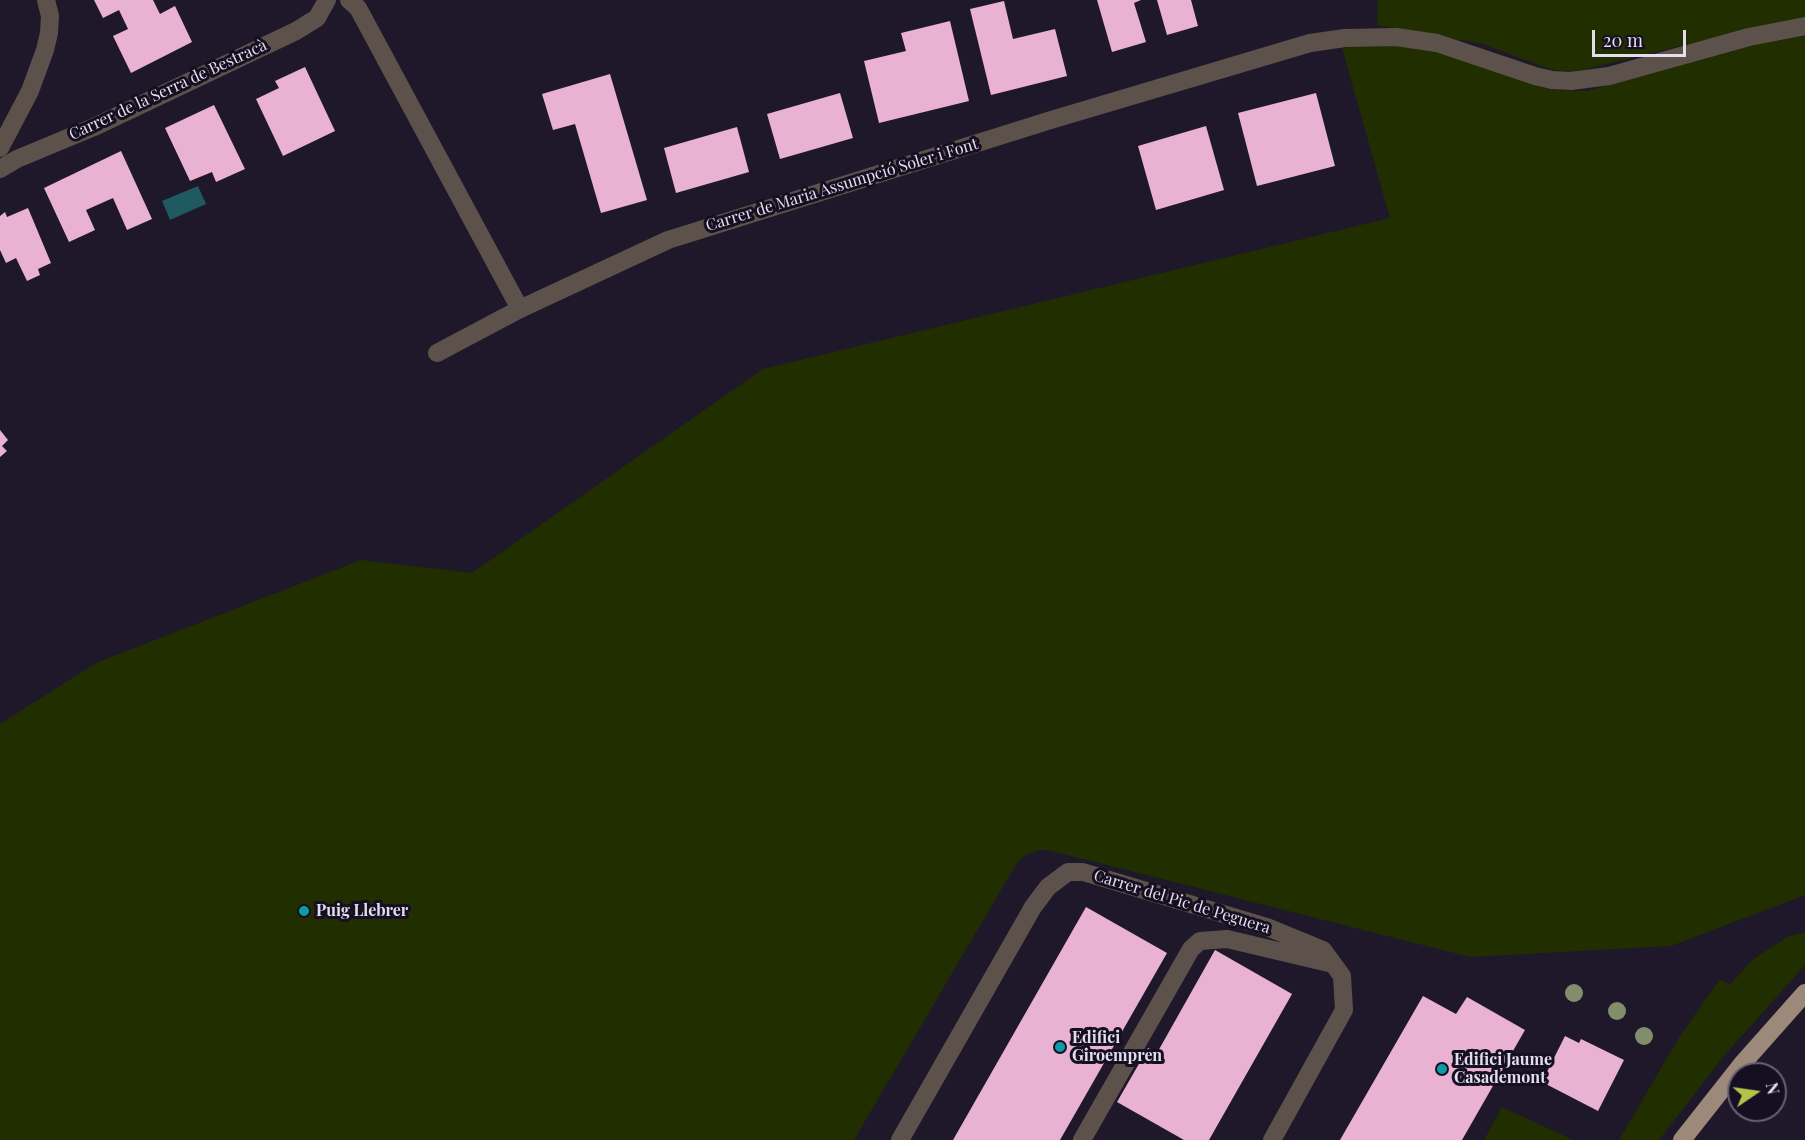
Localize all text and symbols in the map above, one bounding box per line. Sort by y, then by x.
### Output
scale bar [1595,18,1690,56]
text: 20 m [1603,28,1643,52]
street label: Carrer de la Serra de Bestracà [66,36,270,144]
street label: Carrer de Maria Assumpció Soler i Font [704,134,980,236]
street label: Carrer del Pic de Peguera [1091,866,1273,938]
place label: Puig Llebrer [316,901,408,921]
marker: Puig Llebrer [297,904,311,918]
place label: Edifici Giroempren [1072,1028,1162,1066]
marker: Edifici Giroempren [1053,1040,1067,1054]
place label: Edifici Jaume Casademont [1454,1050,1552,1088]
marker: Edifici Jaume Casademont [1435,1062,1449,1076]
north arrow [1727,1062,1787,1122]
text: N [1762,1080,1785,1096]

